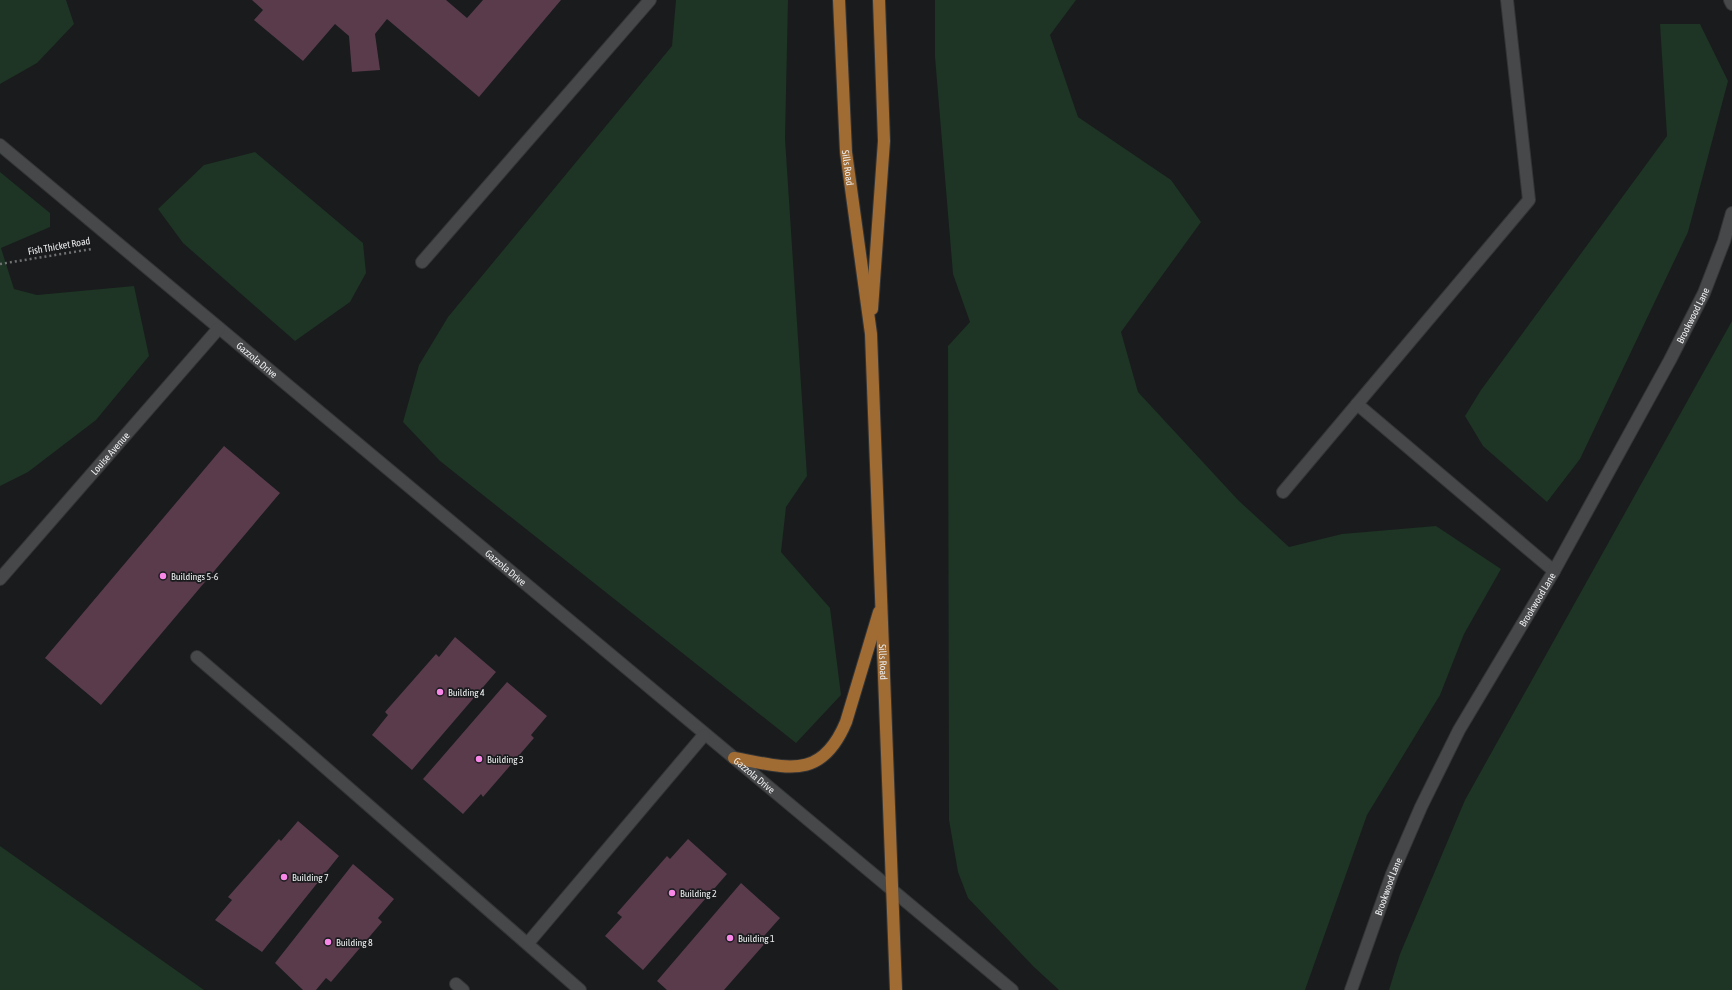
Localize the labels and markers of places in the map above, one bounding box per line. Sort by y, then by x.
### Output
marker: Buildings 5-6 [158,571,168,581]
place label: Buildings 5-6 [171,571,219,582]
marker: Building 4 [435,687,445,697]
place label: Building 4 [448,687,485,698]
marker: Building 3 [474,754,484,764]
place label: Building 3 [487,754,524,765]
marker: Building 7 [279,872,289,882]
place label: Building 7 [292,872,329,883]
marker: Building 2 [667,888,677,898]
place label: Building 2 [680,888,717,899]
marker: Building 1 [725,933,735,943]
place label: Building 1 [738,933,775,944]
marker: Building 8 [323,937,333,947]
place label: Building 8 [336,937,373,948]

